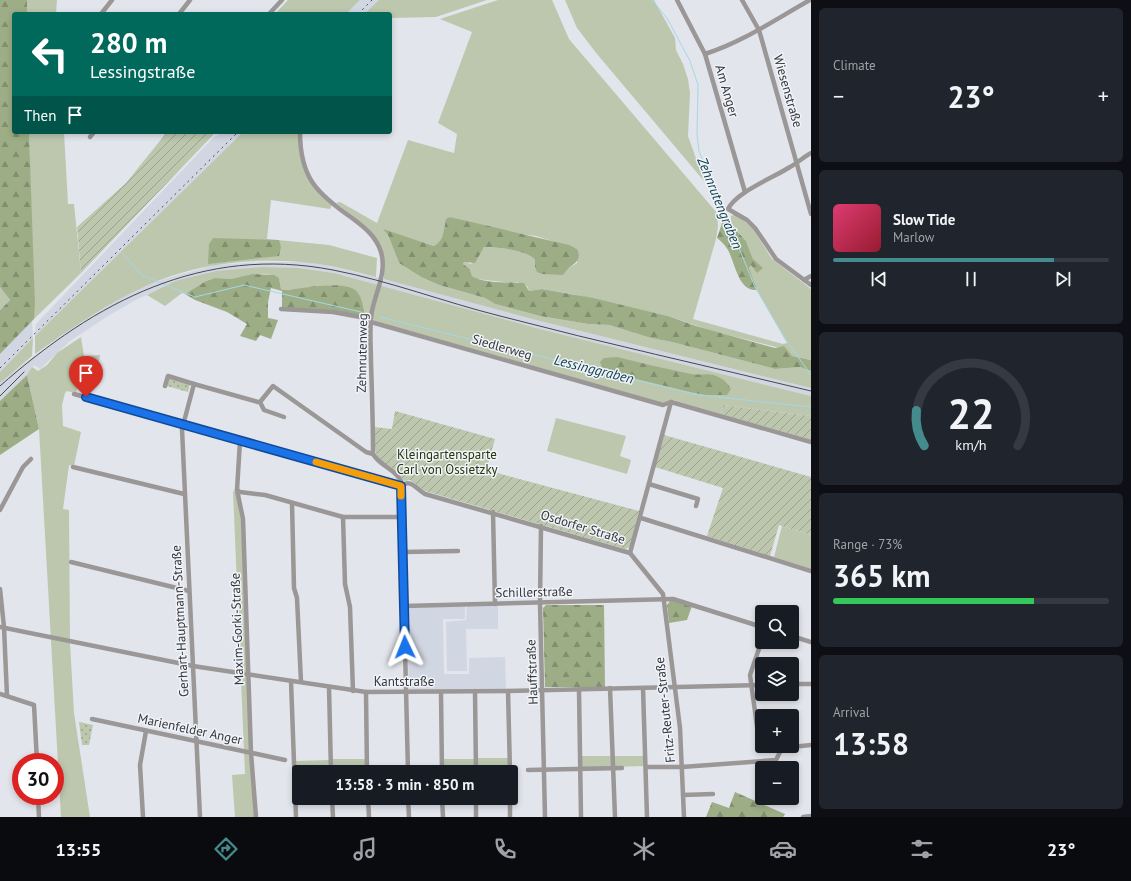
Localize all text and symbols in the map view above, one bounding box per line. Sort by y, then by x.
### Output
text: 280 m [90,24,167,61]
icon: left [24,28,76,80]
street label: Wiesenstraße [769,53,807,129]
text: Climate [833,57,876,74]
text: Lessingstraße [90,60,195,83]
street label: Am Anger [711,63,743,120]
text: 23° [947,77,995,116]
text: − [833,82,844,110]
text: + [1098,82,1109,110]
icon: arrive [64,104,86,126]
text: Then [24,106,56,125]
water label: Zehnrutengraben [693,153,747,252]
text: Slow Tide [893,210,955,229]
text: Marlow [893,229,934,246]
icon: previous [868,268,890,290]
icon: pause [960,268,982,290]
icon: next [1052,268,1074,290]
street label: Zehnrutenweg [353,313,371,393]
street label: Siedlerweg [470,330,534,364]
water label: Lessinggraben [552,350,636,388]
pin [69,356,103,397]
icon: arrive [75,362,97,384]
text: 22 [947,387,995,440]
text: km/h [955,435,987,454]
park label: Kleingartensparte Carl von Ossietzky [396,446,498,478]
street label: Osdorfer Straße [539,506,627,548]
text: Range · 73% [833,536,902,553]
street label: Gerhart-Hauptmann-Straße [168,545,192,697]
text: 365 km [833,556,931,595]
street label: Maxim-Gorki-Straße [227,573,247,685]
street label: Schillerstraße [495,583,573,601]
map controls [755,605,799,805]
button: search [755,605,799,649]
position arrow [384,626,426,668]
street label: Hauffstraße [522,639,542,705]
street label: Fritz-Reuter-Straße [651,656,679,764]
button: layers [755,657,799,701]
street label: Kantstraße [374,673,434,690]
text: Arrival [833,704,869,721]
button: + [755,709,799,753]
street label: Marienfelder Anger [136,710,244,749]
text: 13:58 [833,724,909,763]
speed limit sign: 30 [12,753,64,805]
button: − [755,761,799,805]
text: 13:58 · 3 min · 850 m [336,775,474,794]
icon: directions [212,835,240,863]
icon: music [351,835,379,863]
icon: phone [491,835,519,863]
icon: climate [630,835,658,863]
icon: car [769,835,797,863]
icon: filters [908,835,936,863]
text: 13:55 [56,838,101,861]
text: 23° [1047,838,1075,861]

